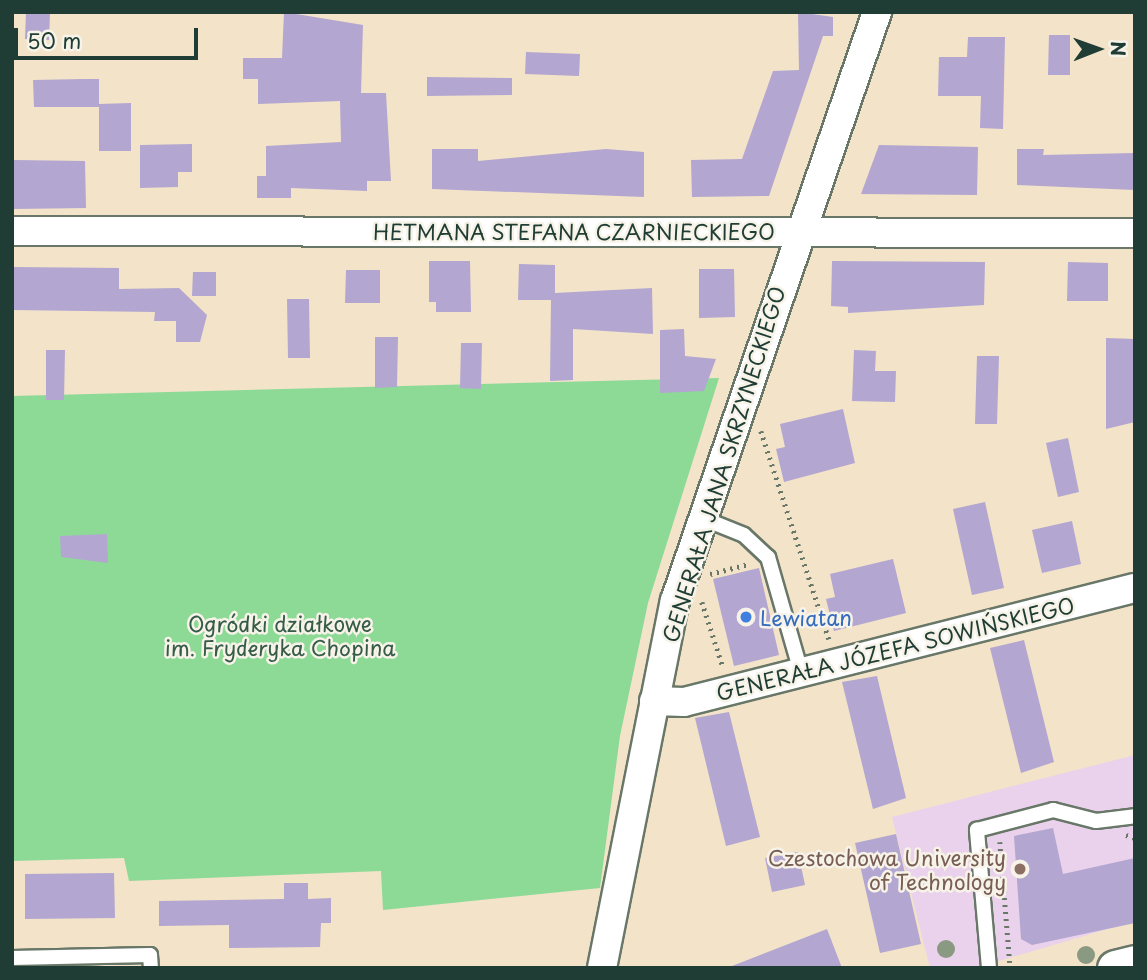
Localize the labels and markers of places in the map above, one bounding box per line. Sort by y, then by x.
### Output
place label: Lewiatan [760,604,852,630]
marker: Lewiatan [738,609,754,625]
place label: Czestochowa University of Technology [768,844,1006,894]
marker: Czestochowa University of Technology [1012,861,1028,877]

